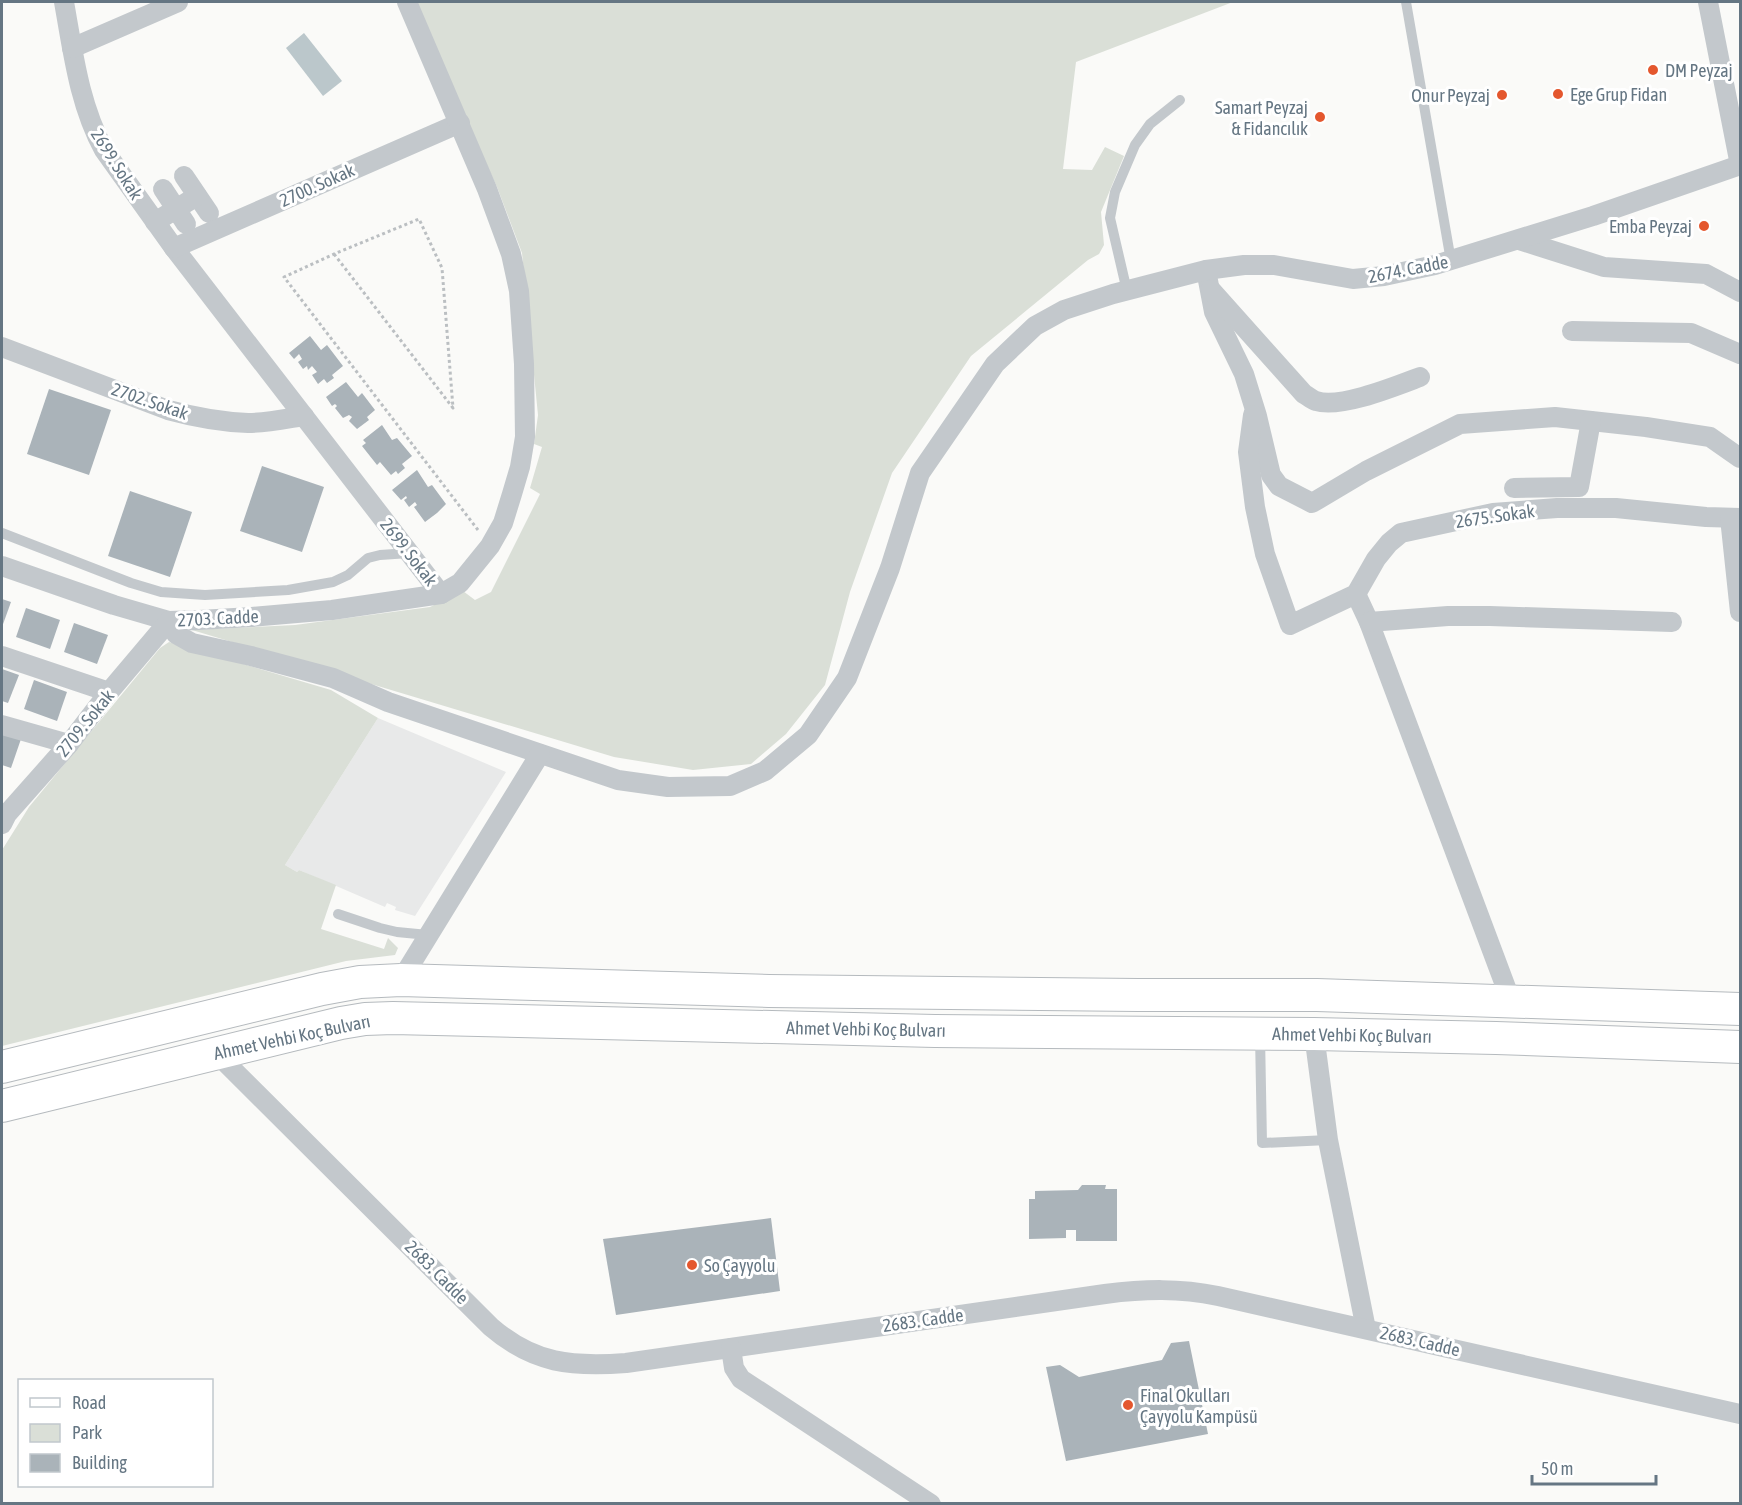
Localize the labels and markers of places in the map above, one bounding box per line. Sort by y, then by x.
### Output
place label: DM Peyzaj [1665,60,1733,81]
marker: DM Peyzaj [1646,63,1660,77]
place label: Ege Grup Fidan [1570,84,1667,105]
place label: Onur Peyzaj [1411,85,1490,106]
marker: Ege Grup Fidan [1551,87,1565,101]
marker: Onur Peyzaj [1495,88,1509,102]
place label: Samart Peyzaj & Fidancılık [1215,97,1308,139]
marker: Samart Peyzaj & Fidancılık [1313,110,1327,124]
place label: Emba Peyzaj [1609,216,1692,237]
marker: Emba Peyzaj [1697,219,1711,233]
place label: So Çayyolu [704,1255,776,1276]
marker: So Çayyolu [685,1258,699,1272]
place label: Final Okulları Çayyolu Kampüsü [1140,1385,1258,1427]
marker: Final Okulları Çayyolu Kampüsü [1121,1398,1135,1412]

